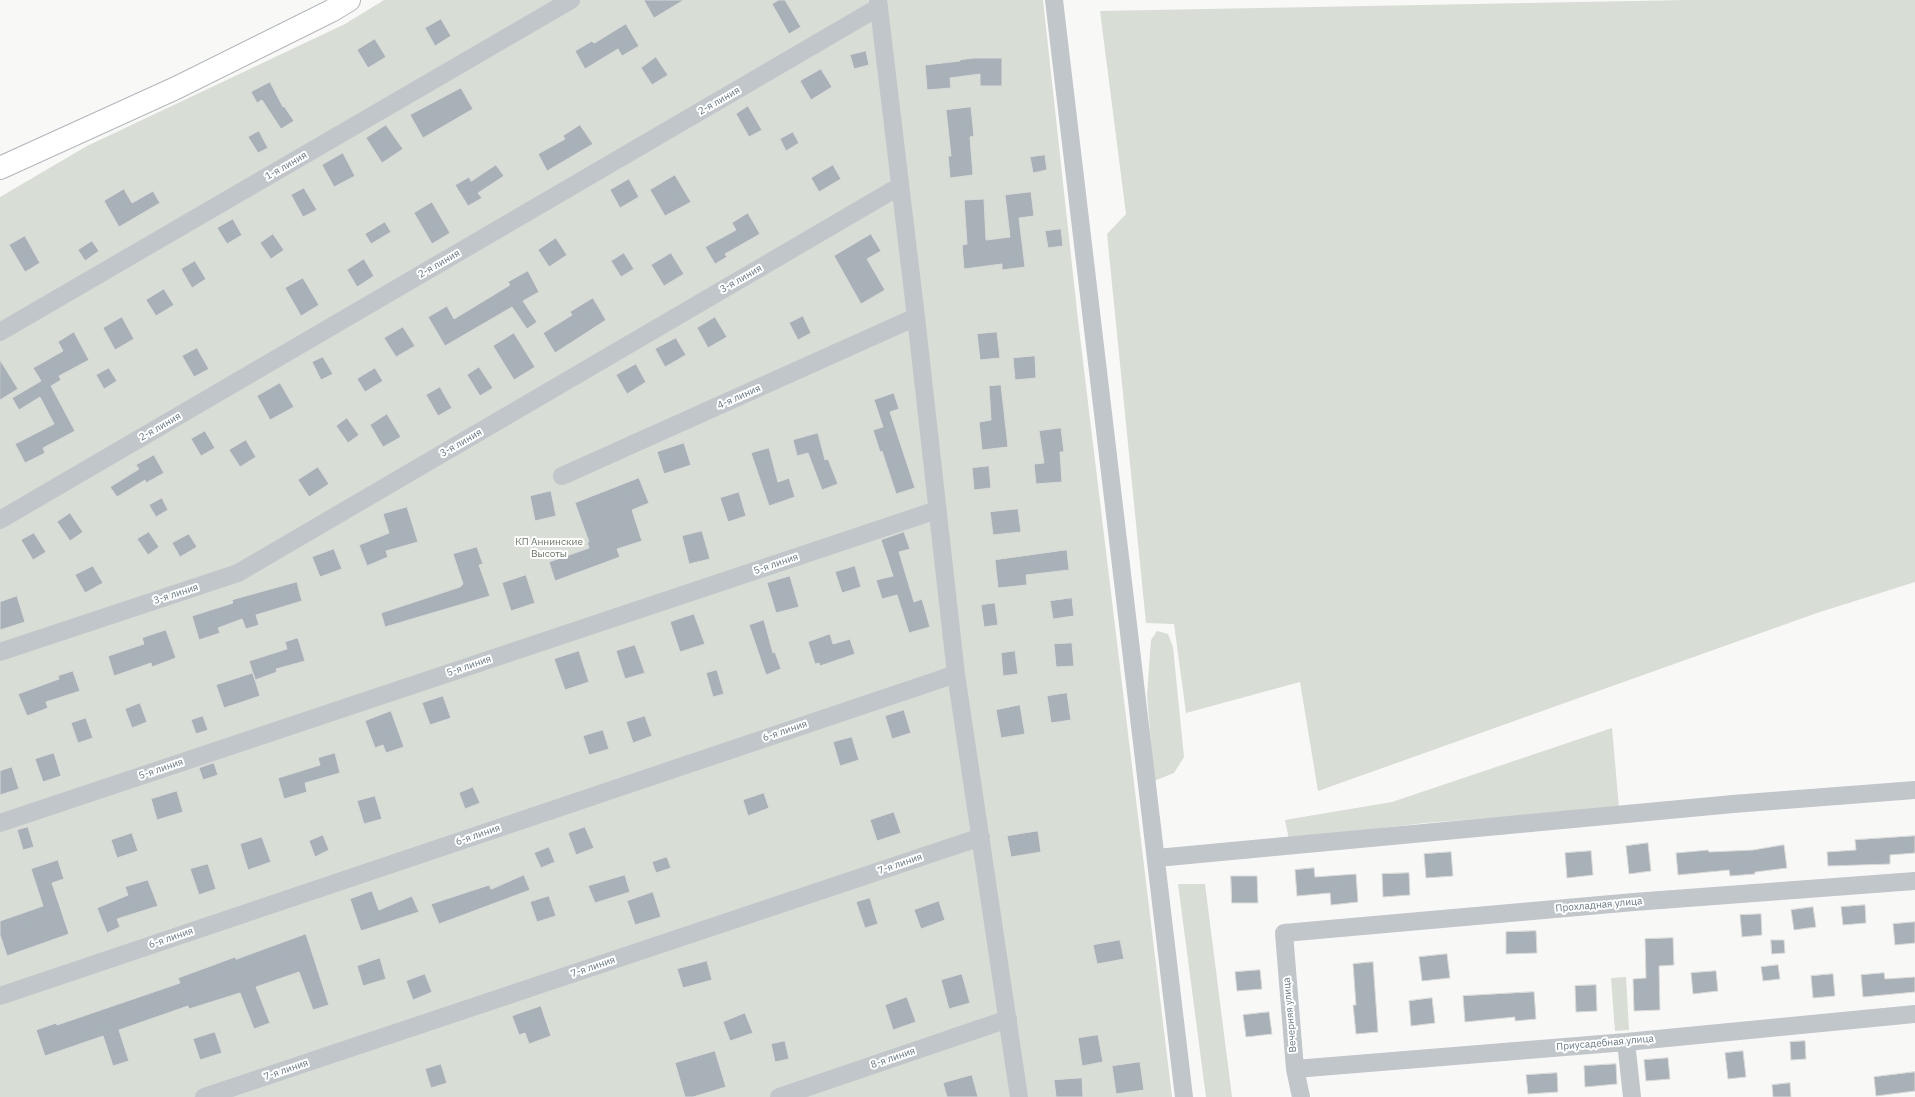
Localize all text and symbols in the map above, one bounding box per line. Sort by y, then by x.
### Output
street label: 2-я линия [696,84,742,118]
street label: 1-я линия [263,149,309,183]
street label: 2-я линия [416,247,462,281]
street label: 3-я линия [718,262,764,296]
street label: 4-я линия [715,382,763,412]
street label: 2-я линия [137,410,183,444]
street label: 3-я линия [438,426,484,460]
park label: КП Аннинские Высоты [515,536,583,560]
street label: 5-я линия [752,551,800,577]
street label: 3-я линия [152,581,200,607]
street label: 5-я линия [445,653,493,679]
street label: 6-я линия [761,718,809,744]
street label: 5-я линия [137,756,185,782]
street label: 6-я линия [454,822,502,848]
street label: 7-я линия [876,851,924,877]
street label: Прохладная улица [1555,895,1643,915]
street label: 6-я линия [147,925,195,951]
street label: 7-я линия [569,954,617,980]
street label: Вечерняя улица [1281,977,1299,1053]
street label: Приусадебная улица [1556,1033,1654,1053]
street label: 8-я линия [869,1045,917,1071]
street label: 7-я линия [262,1057,310,1083]

